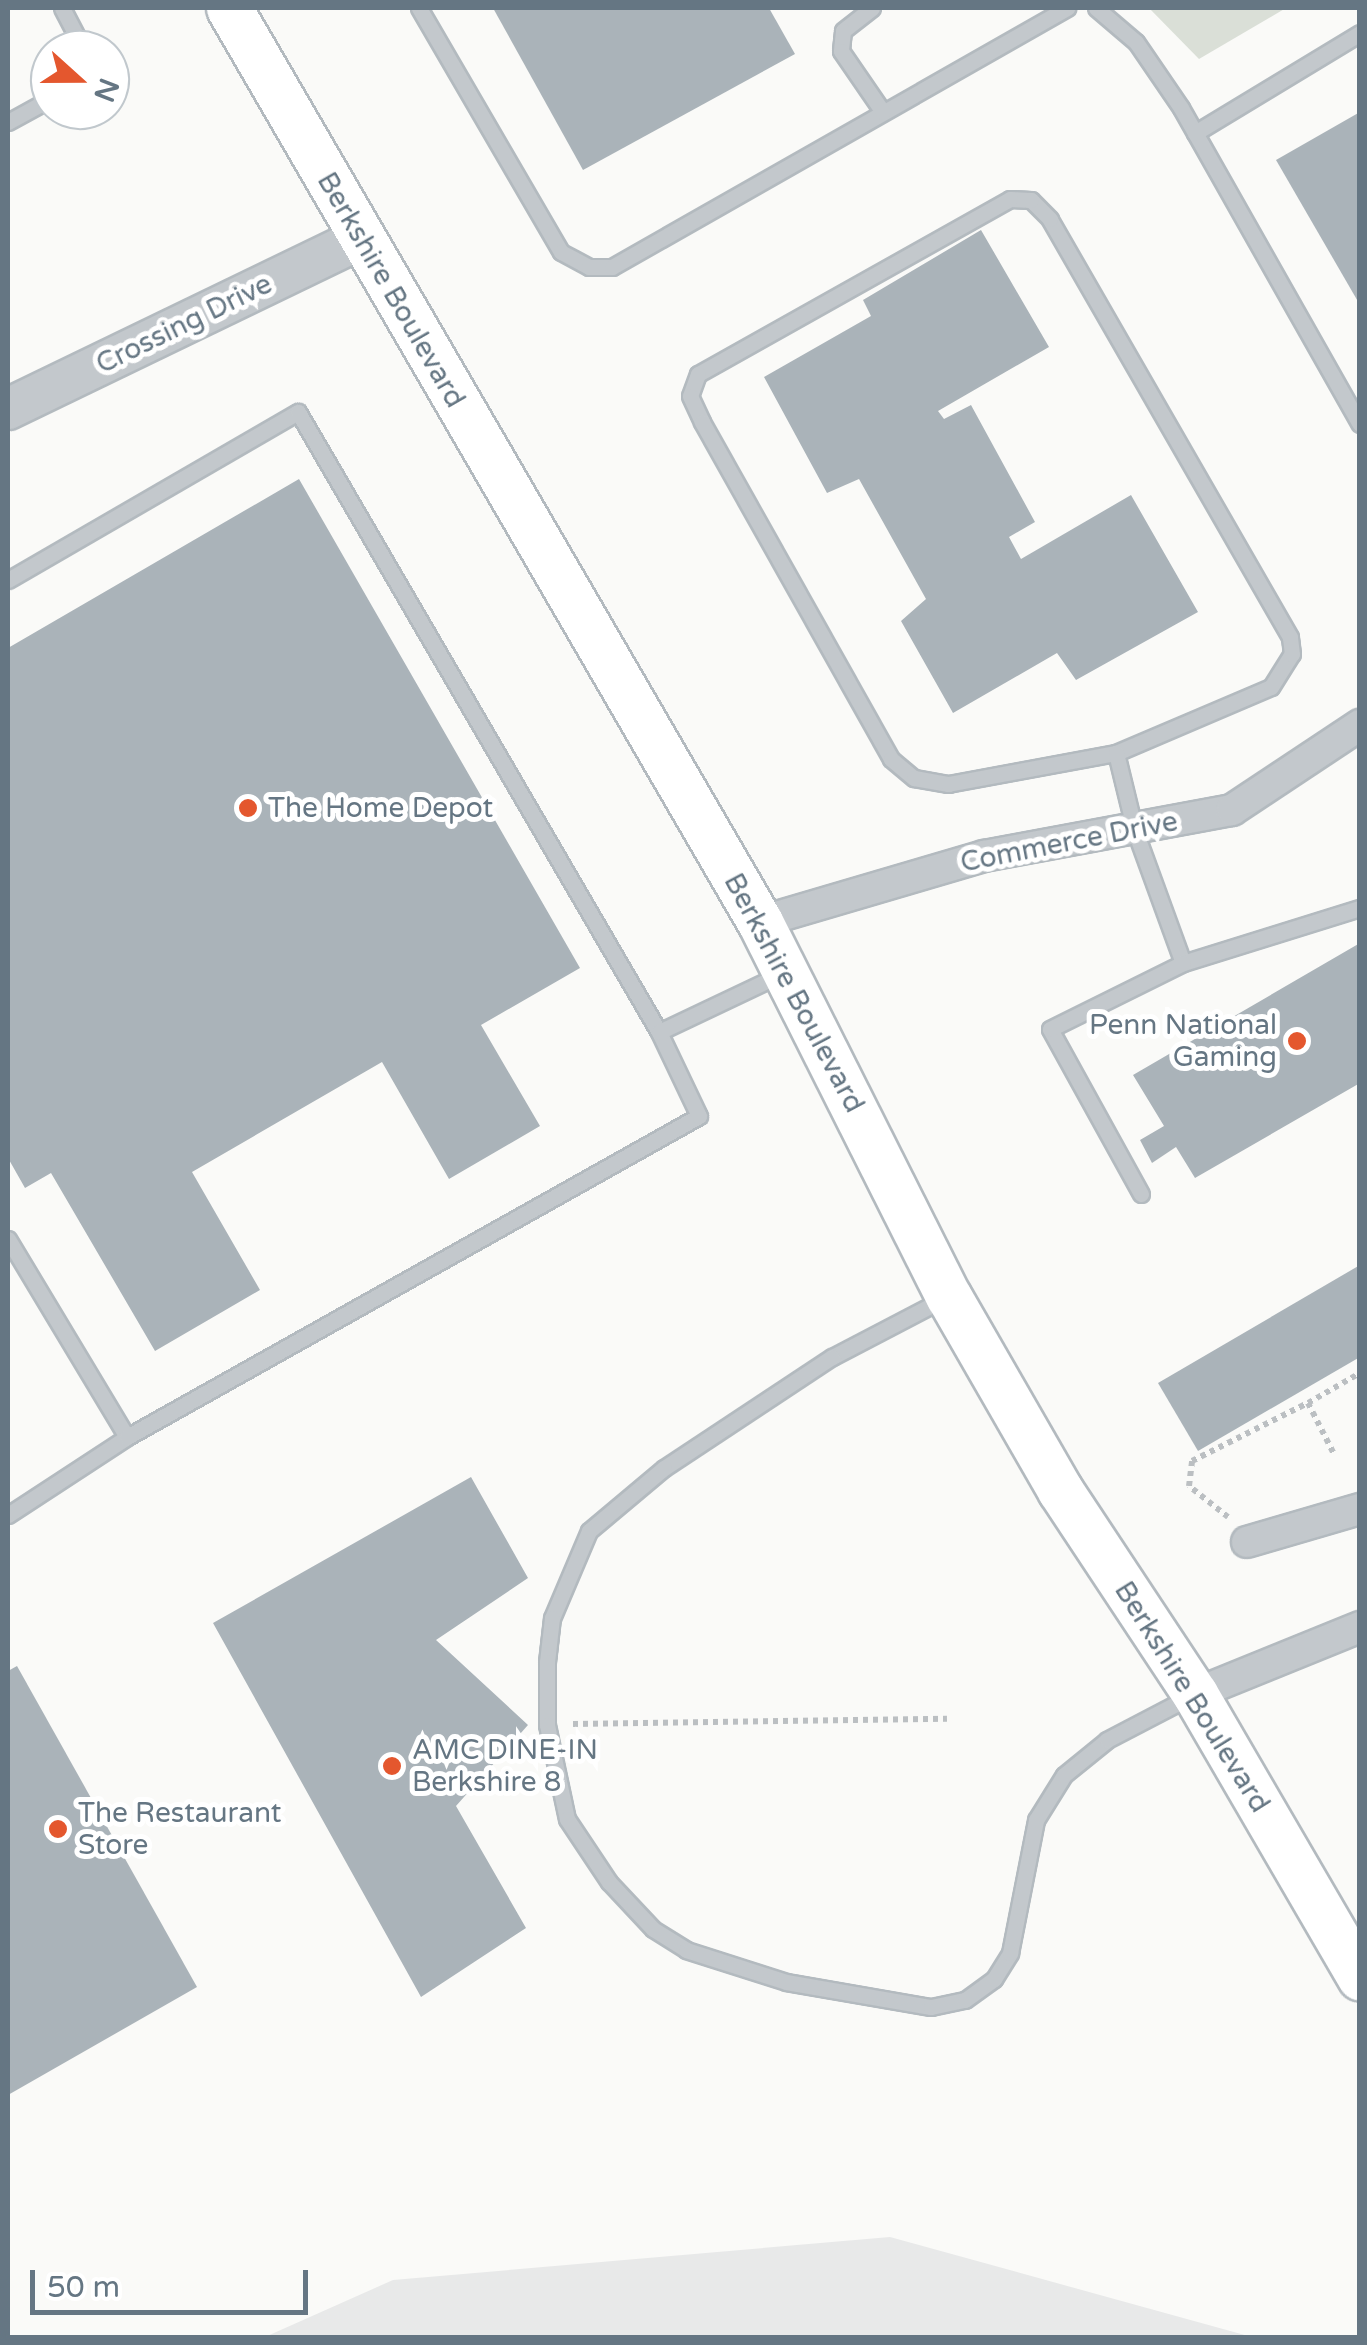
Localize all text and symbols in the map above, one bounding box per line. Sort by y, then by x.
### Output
north arrow [30,30,130,130]
text: N [86,73,126,107]
street label: Berkshire Boulevard [310,166,472,414]
street label: Crossing Drive [91,267,277,381]
place label: The Home Depot [268,791,493,825]
marker: The Home Depot [237,797,259,819]
street label: Commerce Drive [958,804,1180,880]
street label: Berkshire Boulevard [717,868,871,1118]
place label: Penn National Gaming [1089,1008,1277,1074]
marker: Penn National Gaming [1286,1030,1308,1052]
street label: Berkshire Boulevard [1107,1575,1277,1819]
place label: AMC DINE-IN Berkshire 8 [412,1733,598,1799]
marker: AMC DINE-IN Berkshire 8 [381,1755,403,1777]
place label: The Restaurant Store [78,1796,281,1862]
marker: The Restaurant Store [47,1818,69,1840]
scale bar [35,2250,312,2312]
text: 50 m [47,2269,120,2306]

